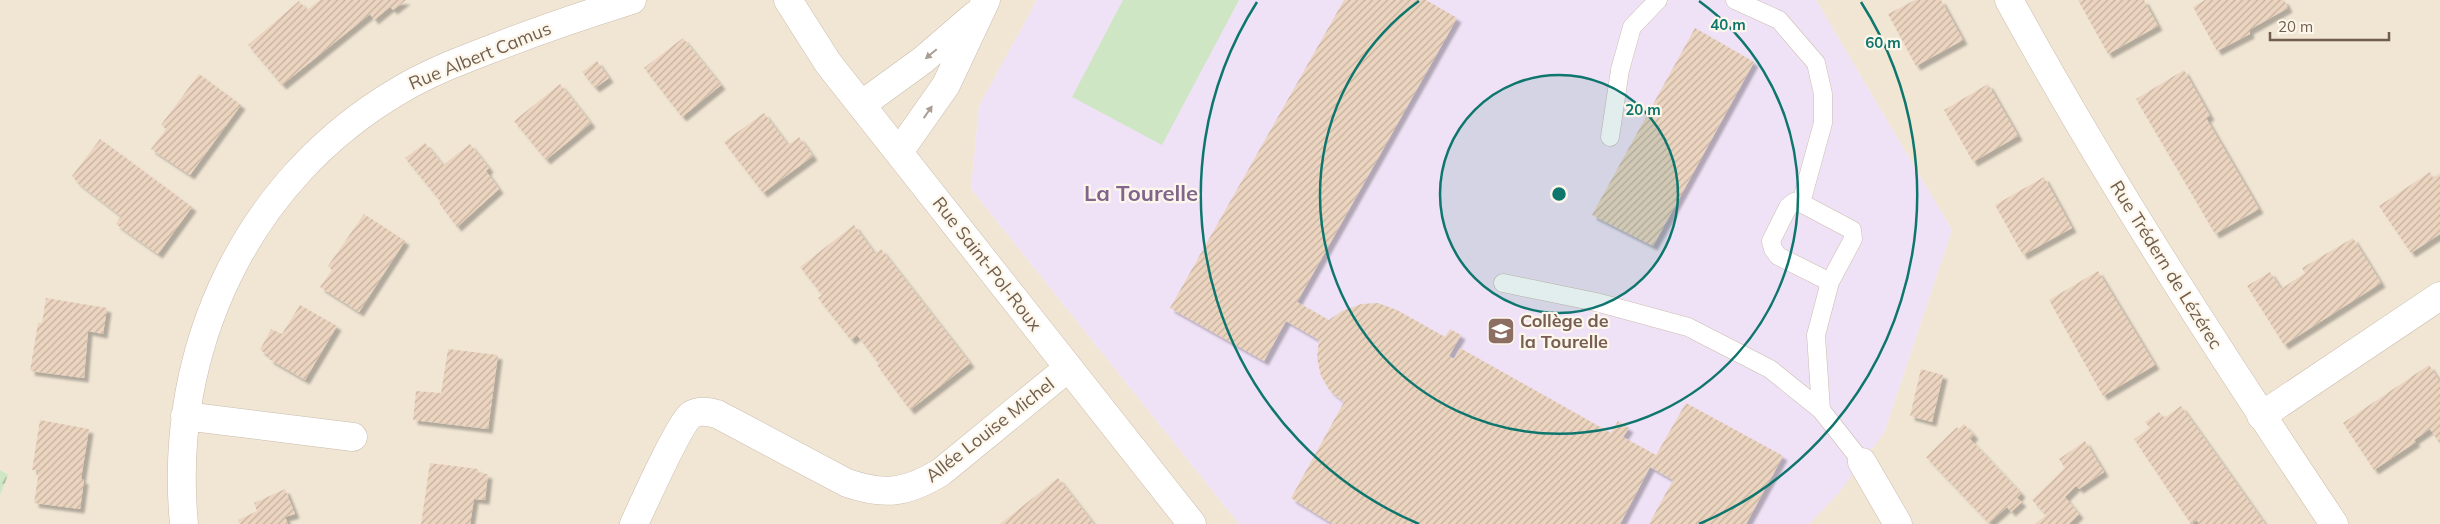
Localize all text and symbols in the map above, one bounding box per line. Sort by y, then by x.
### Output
scale bar [2270,10,2389,42]
text: 40 m [1710,15,1746,34]
street label: Rue Albert Camus [405,16,554,95]
text: 20 m [2278,17,2313,36]
text: 60 m [1865,33,1901,52]
one-way arrow [924,48,937,59]
text: 20 m [1625,100,1661,119]
one-way arrow [923,106,933,119]
street label: Rue Trédern de Lézérec [2105,176,2228,353]
district label: La Tourelle [1084,179,1198,207]
centre of rings [1550,185,1568,203]
street label: Rue Saint-Pol-Roux [928,192,1047,336]
place label: Collège de la Tourelle [1520,309,1609,353]
school or university icon: Collège de la Tourelle [1486,316,1516,346]
street label: Allée Louise Michel [921,372,1059,487]

